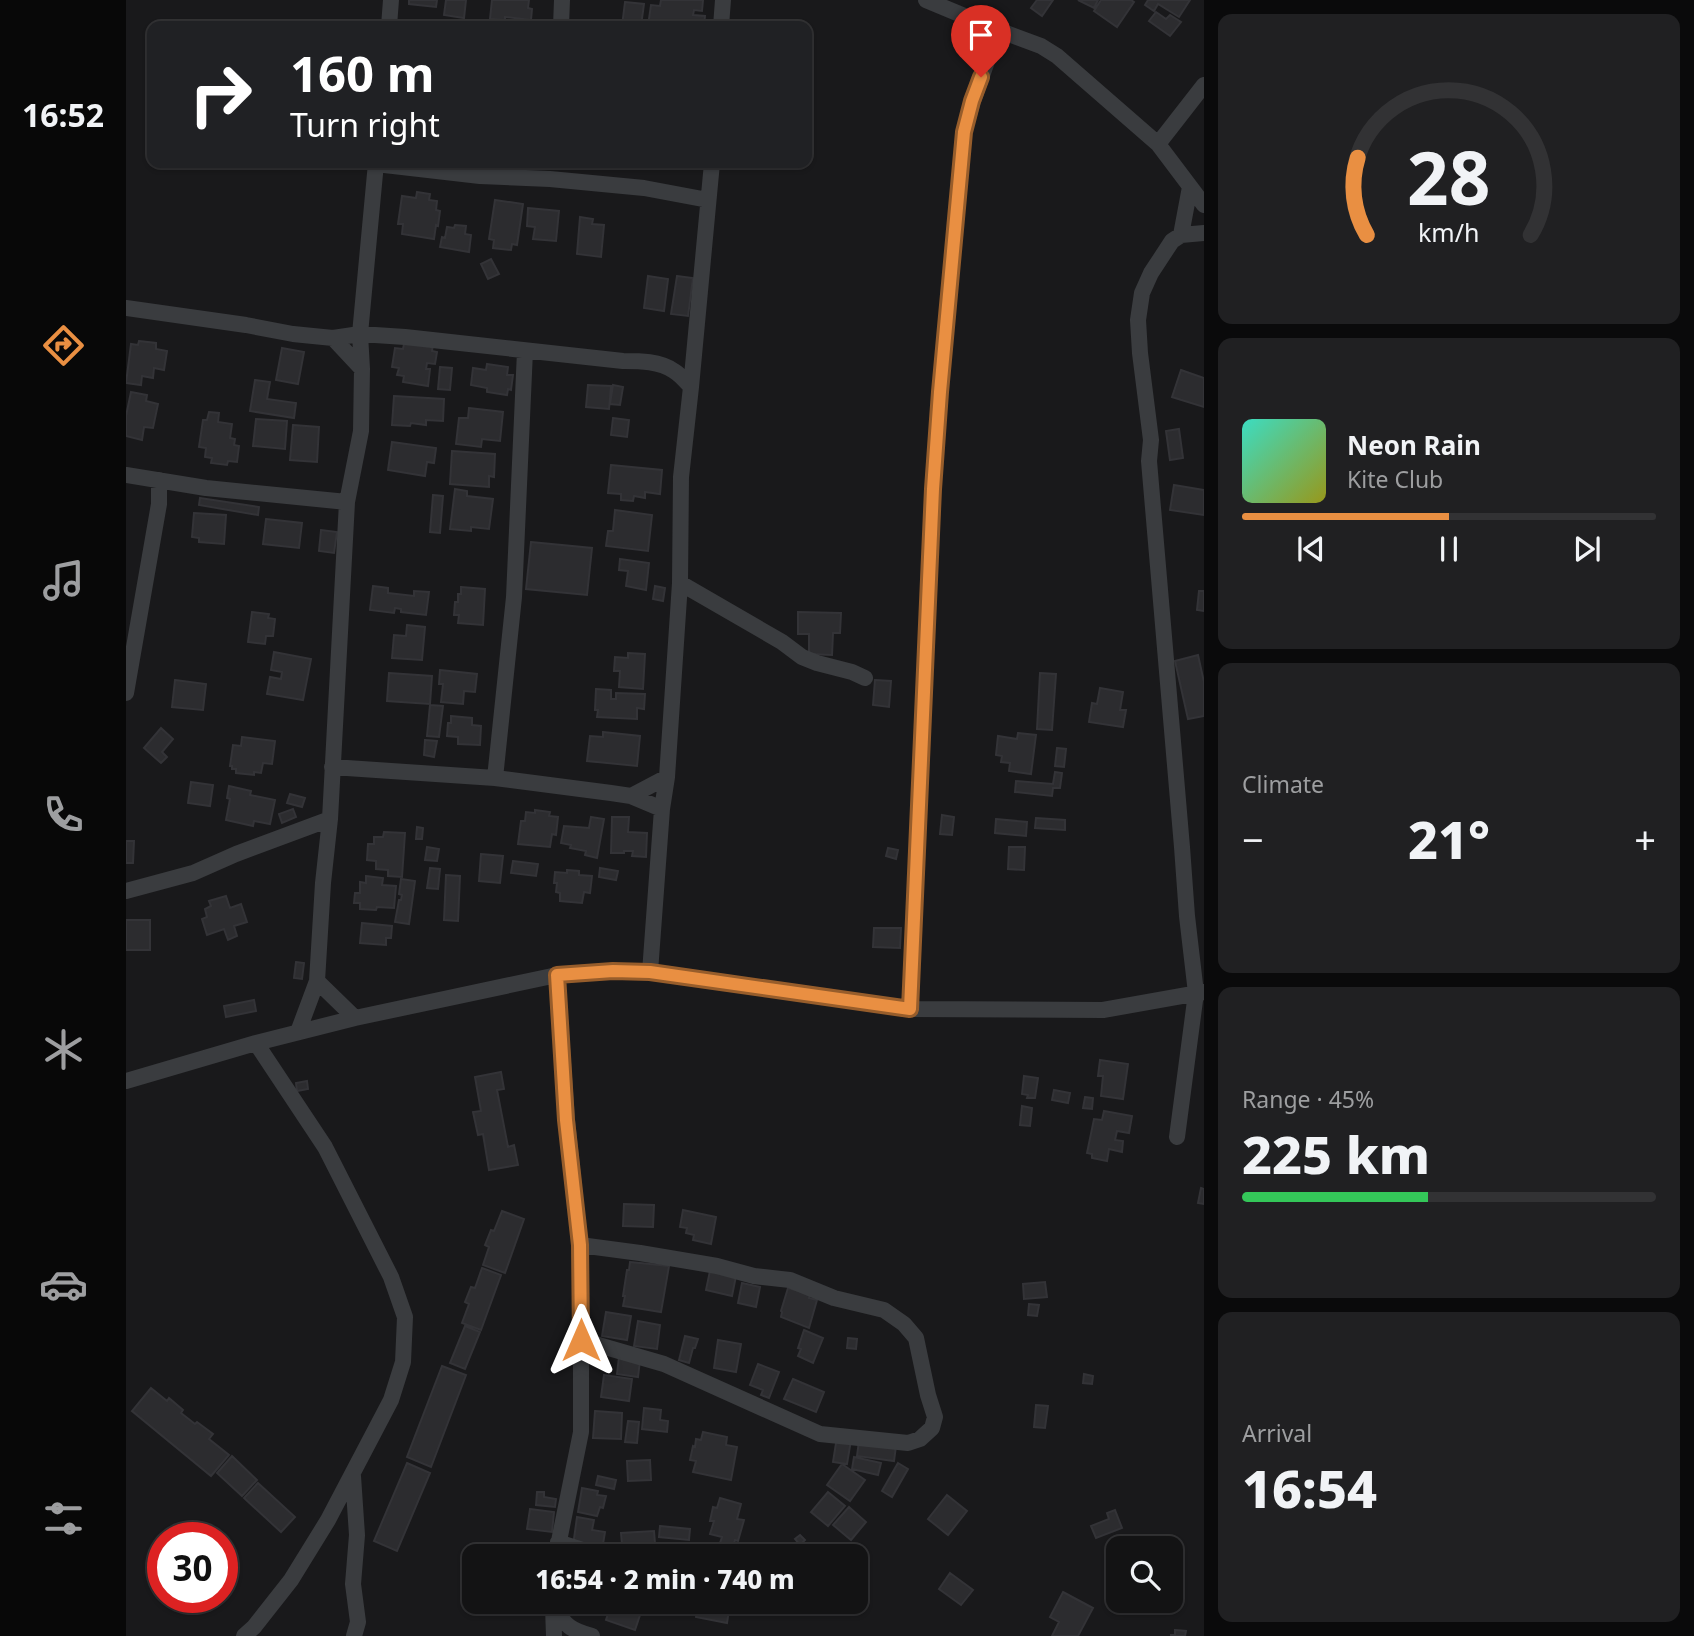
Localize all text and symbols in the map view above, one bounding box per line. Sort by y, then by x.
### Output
pin [951,5,1011,77]
icon: arrive [962,16,1000,54]
text: 160 m [290,40,435,106]
icon: right [175,49,266,140]
text: 16:52 [22,93,104,136]
text: Turn right [290,103,440,146]
text: 28 [1407,128,1491,227]
text: km/h [1418,215,1480,249]
icon: directions [39,321,88,370]
text: Neon Rain [1347,427,1481,463]
text: Kite Club [1347,463,1443,495]
icon: previous [1292,530,1330,568]
icon: pause [1430,530,1468,568]
icon: next [1568,530,1606,568]
icon: music [39,556,88,605]
text: Climate [1242,768,1324,800]
icon: phone [39,790,88,839]
text: 21° [1408,803,1490,874]
text: − [1242,813,1264,865]
text: + [1634,813,1656,865]
icon: climate [39,1025,88,1074]
text: Range · 45% [1242,1083,1374,1115]
text: 225 km [1242,1118,1430,1189]
icon: car [39,1260,88,1309]
position arrow [544,1303,618,1377]
text: Arrival [1242,1417,1312,1449]
text: 16:54 [1242,1452,1377,1523]
icon: filters [39,1494,88,1543]
speed limit sign: 30 [147,1522,238,1613]
map controls [1106,1536,1183,1613]
button: search [1106,1536,1183,1613]
text: 16:54 · 2 min · 740 m [535,1561,795,1597]

